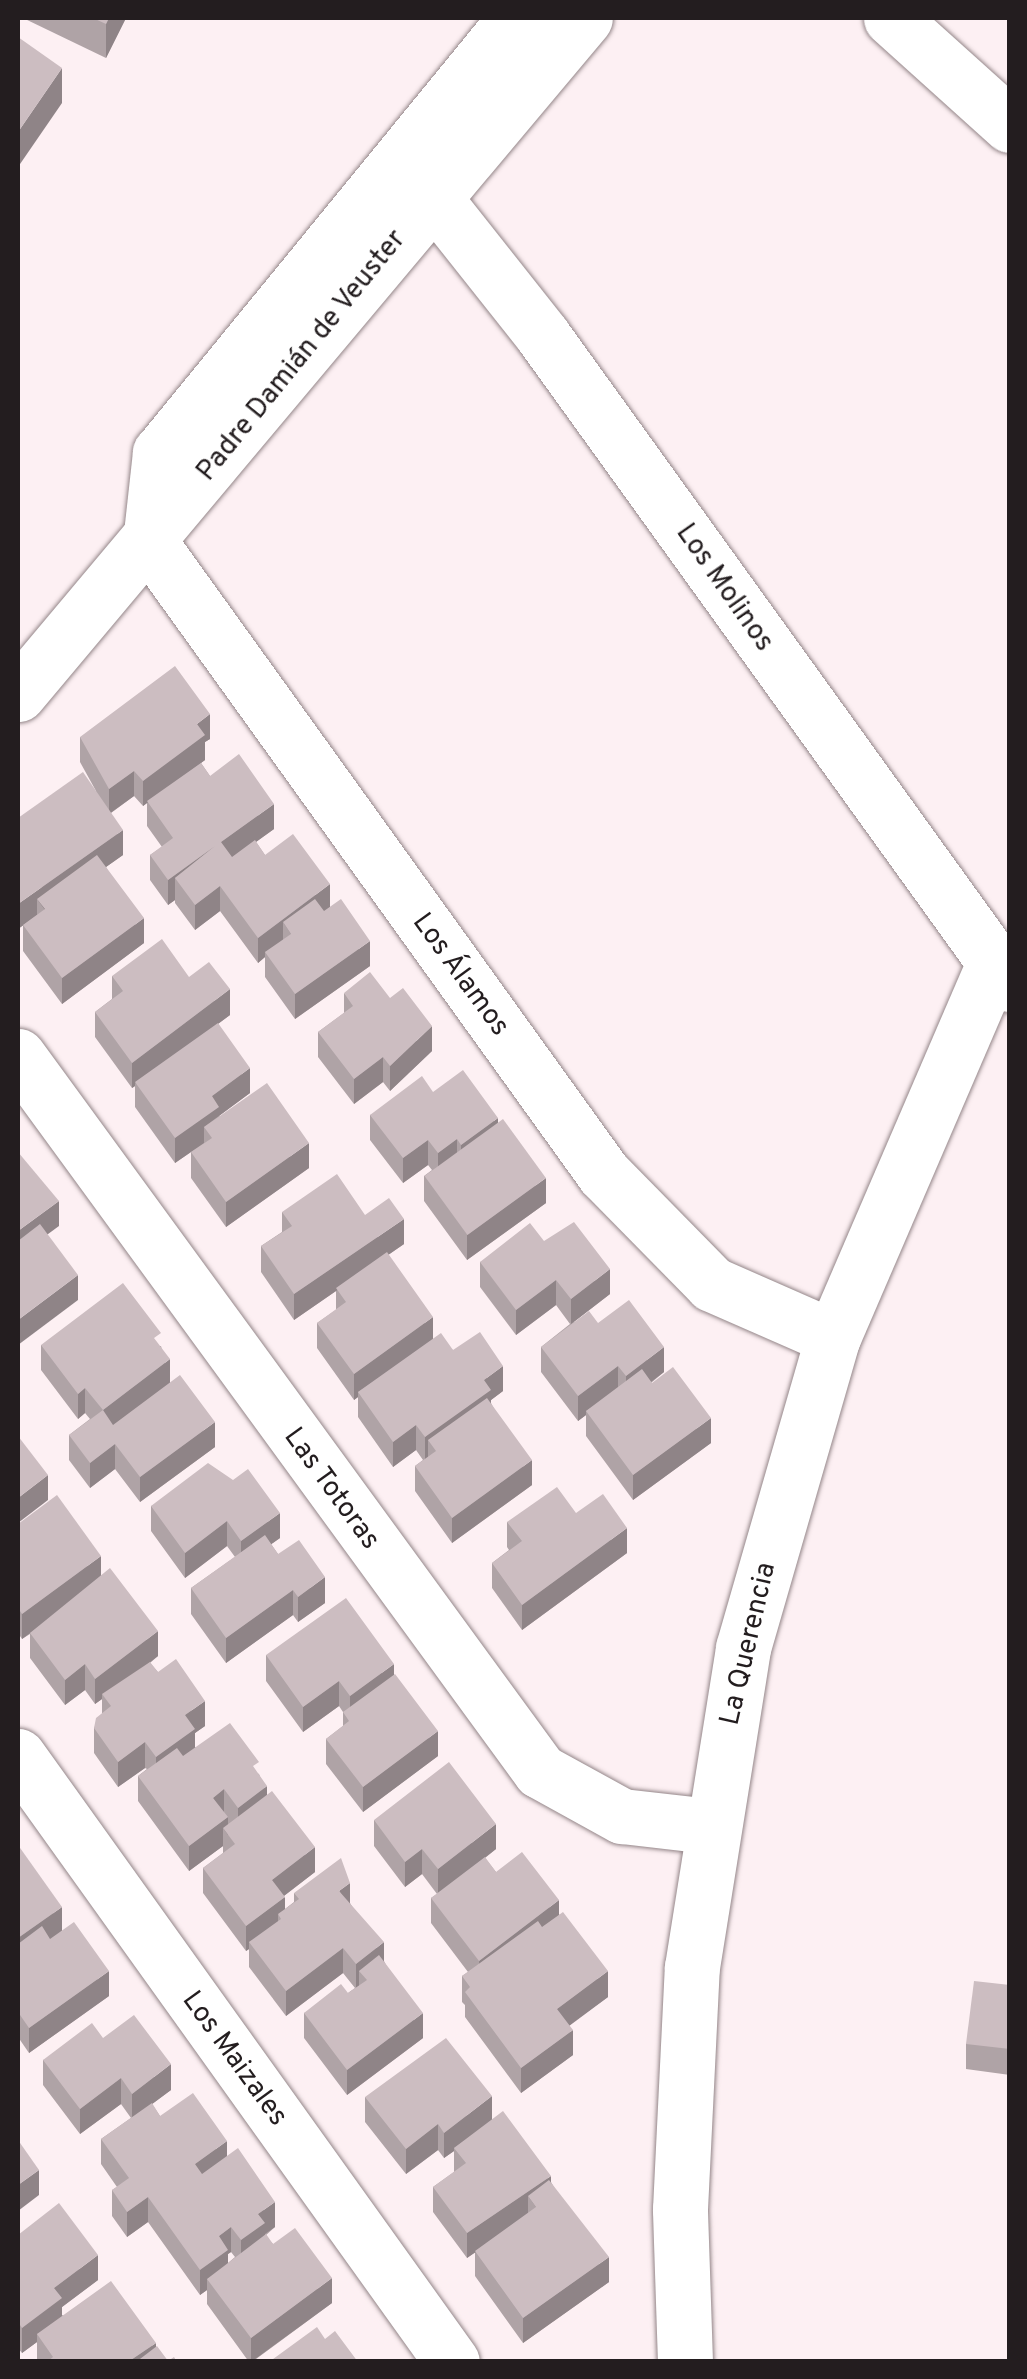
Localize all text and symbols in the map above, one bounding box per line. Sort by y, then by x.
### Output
street label: Padre Damián de Veuster [190,223,414,489]
street label: Los Molinos [668,518,780,658]
street label: Los Álamos [404,907,516,1043]
street label: Las Totoras [275,1421,387,1557]
street label: La Querencia [714,1559,784,1729]
street label: Los Maizales [174,1985,294,2133]

